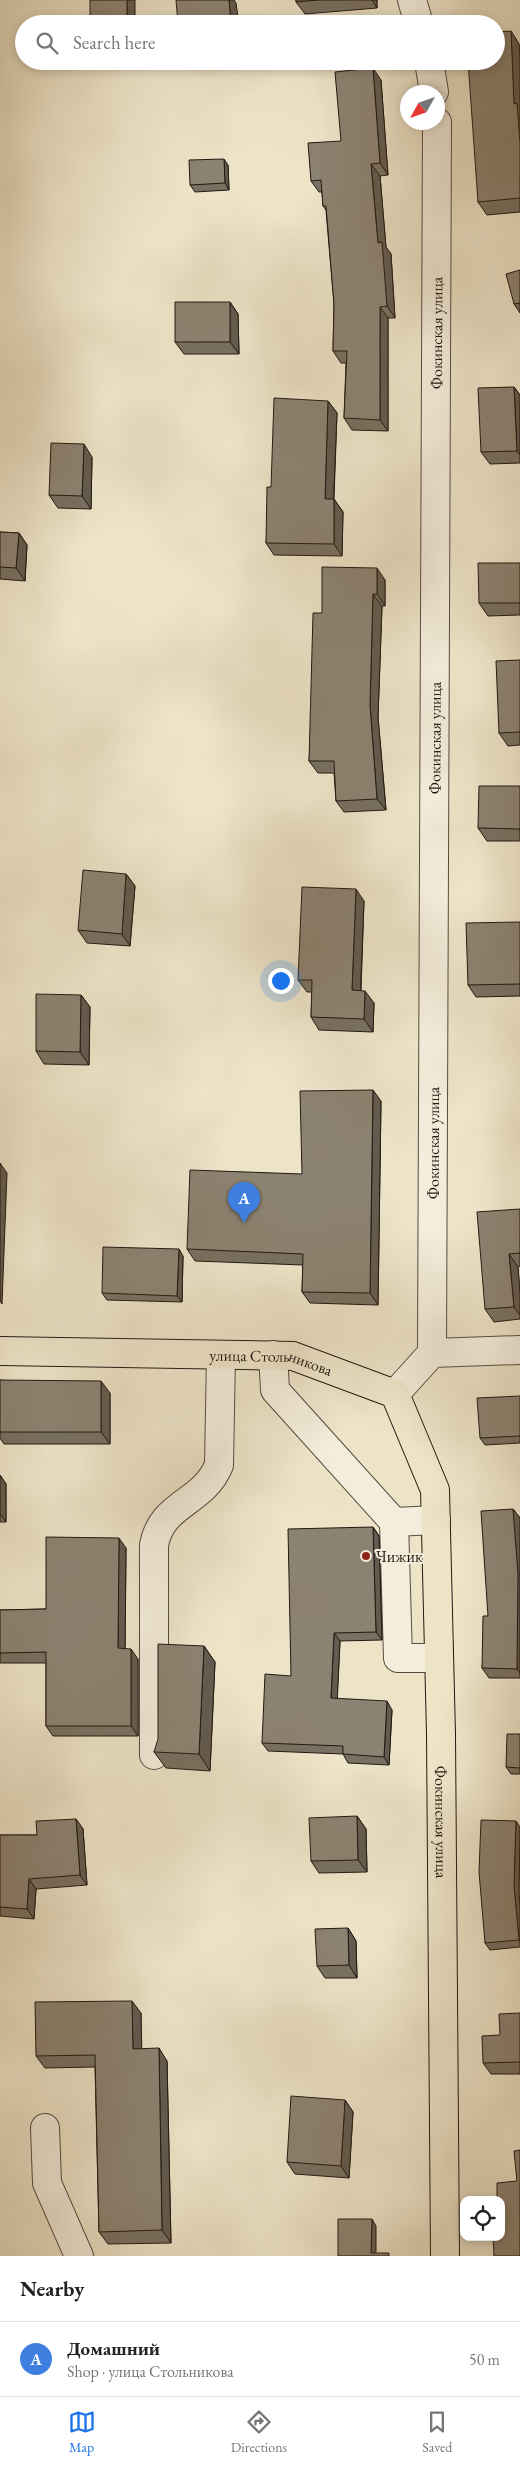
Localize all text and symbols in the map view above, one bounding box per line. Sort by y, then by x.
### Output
search box [15,15,505,70]
icon: search [33,29,61,57]
text: Search here [73,30,155,55]
north arrow [400,85,445,130]
street label: Фокинская улица [426,276,447,389]
street label: Фокинская улица [424,681,446,794]
your location [268,968,294,994]
street label: Фокинская улица [423,1086,444,1199]
pin: A [228,1182,260,1223]
street label: улица Стольникова [209,1345,336,1381]
place label: Чижик [376,1546,423,1567]
marker: Чижик [360,1550,372,1562]
street label: Фокинская улица [430,1766,452,1879]
map controls [460,2196,505,2241]
button: locate [460,2196,505,2241]
text: Nearby [20,2275,84,2302]
text: Домашний [67,2336,160,2361]
text: A [30,2349,42,2370]
text: 50 m [469,2349,500,2370]
text: Shop · улица Стольникова [67,2361,234,2382]
tab: Map [68,2408,96,2456]
tab: Directions [231,2408,287,2456]
tab: Saved [422,2408,452,2456]

